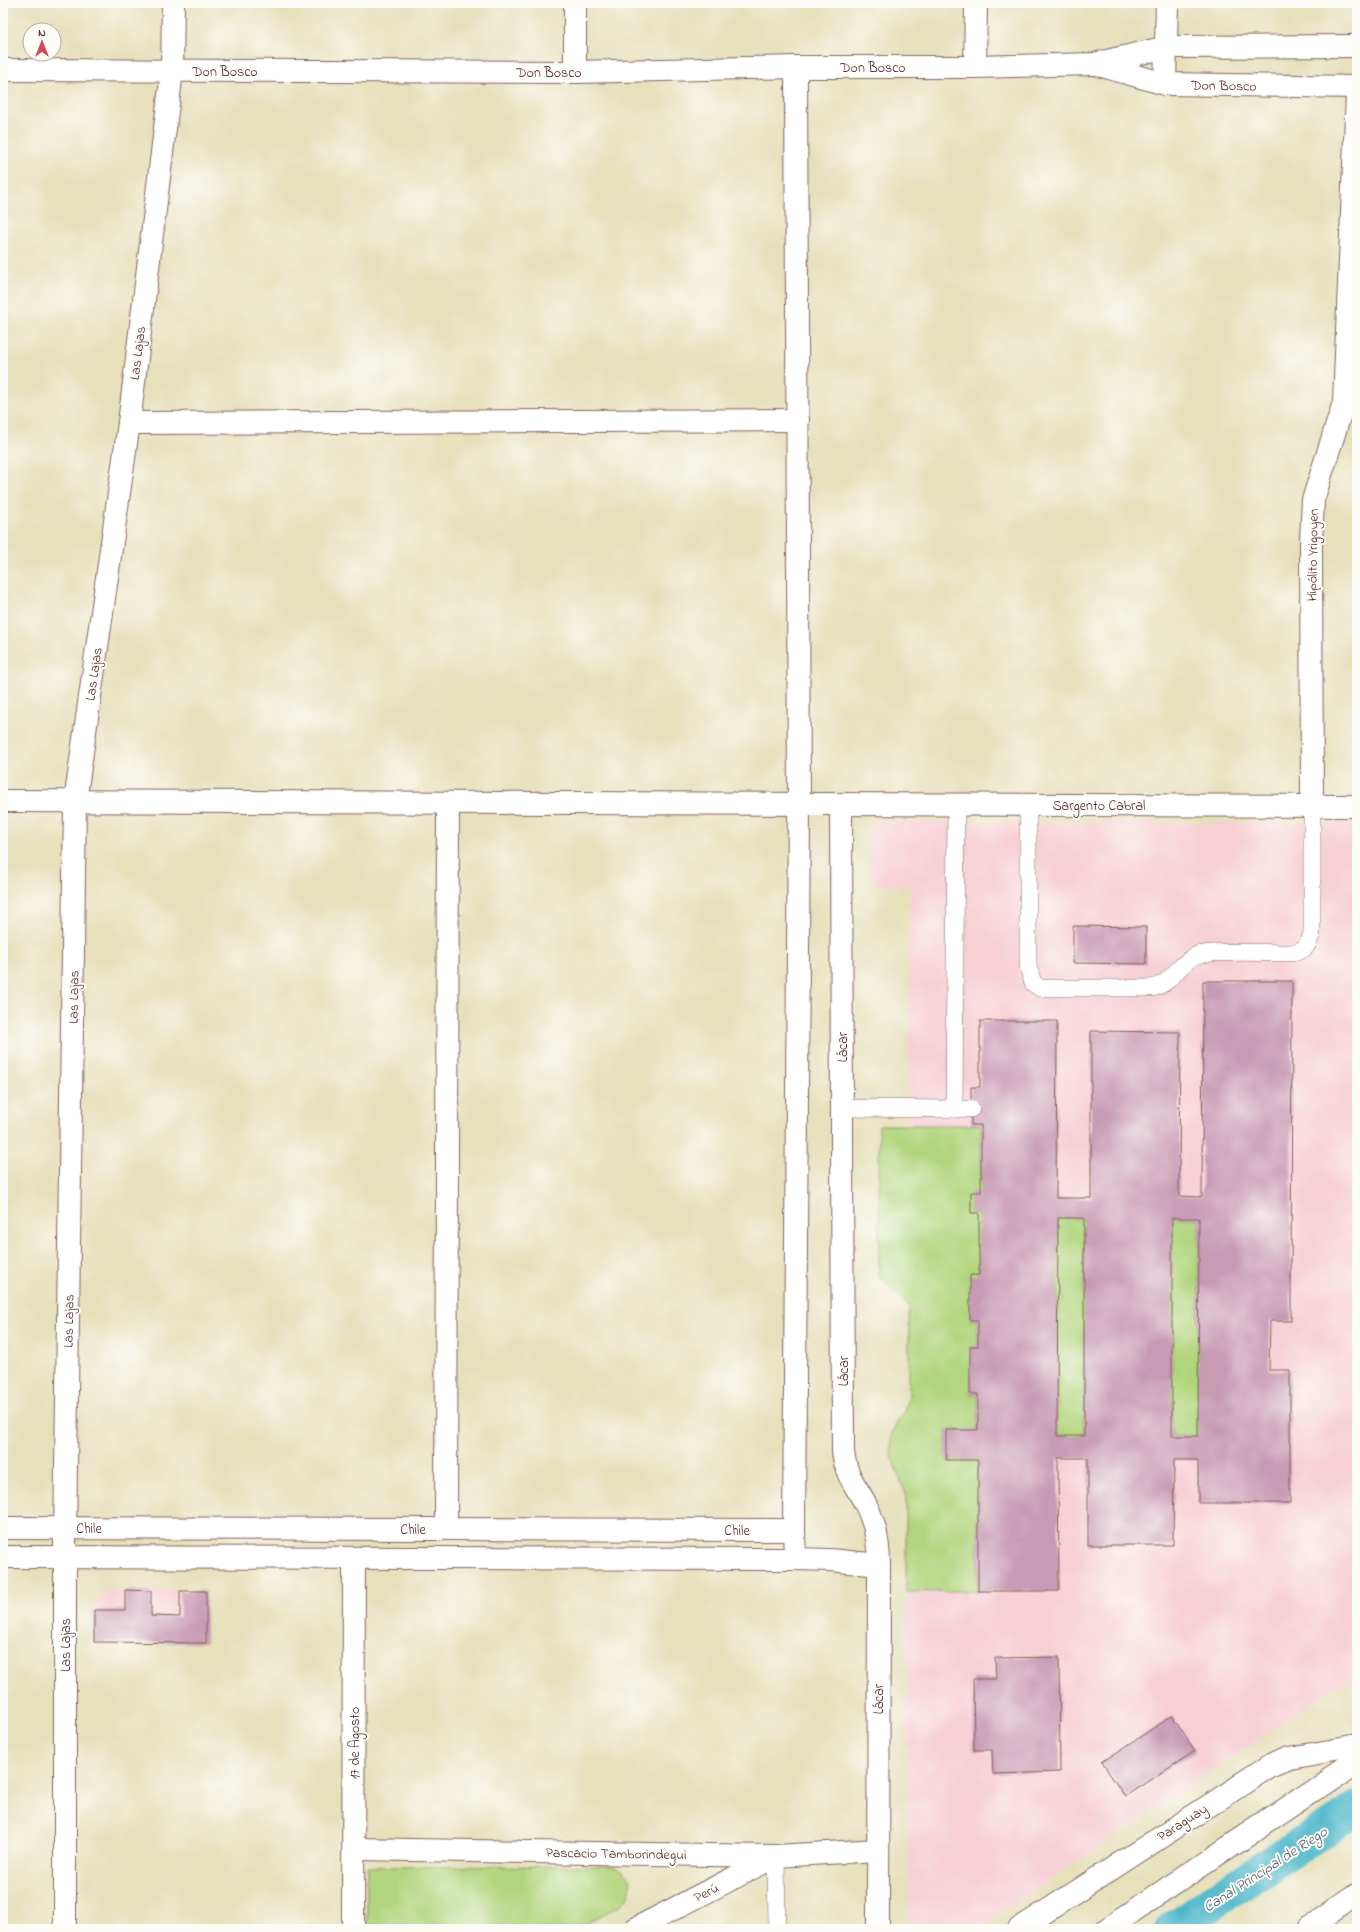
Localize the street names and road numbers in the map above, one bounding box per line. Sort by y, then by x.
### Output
street label: Don Bosco [839,58,906,79]
street label: Don Bosco [191,62,258,83]
street label: Don Bosco [515,63,582,84]
street label: Don Bosco [1190,75,1257,98]
street label: Las Lajas [125,325,152,381]
street label: Hipólito Yrigoyen [1302,508,1326,602]
street label: Las Lajas [80,646,109,702]
street label: Sargento Cabral [1053,796,1145,818]
street label: Las Lajas [64,970,85,1024]
street label: Lácar [833,1031,854,1062]
street label: Las Lajas [59,1294,80,1348]
street label: Lácar [834,1355,855,1386]
street label: Chile [76,1519,102,1540]
street label: Chile [400,1520,426,1541]
street label: Chile [724,1521,750,1542]
street label: Las Lajas [56,1618,77,1672]
street label: Lácar [869,1683,890,1714]
street label: 17 de Agosto [345,1707,367,1779]
street label: Paraguay [1153,1799,1213,1848]
street label: Pascacio Tamborindegui [545,1843,687,1867]
street label: Perú [690,1878,723,1909]

